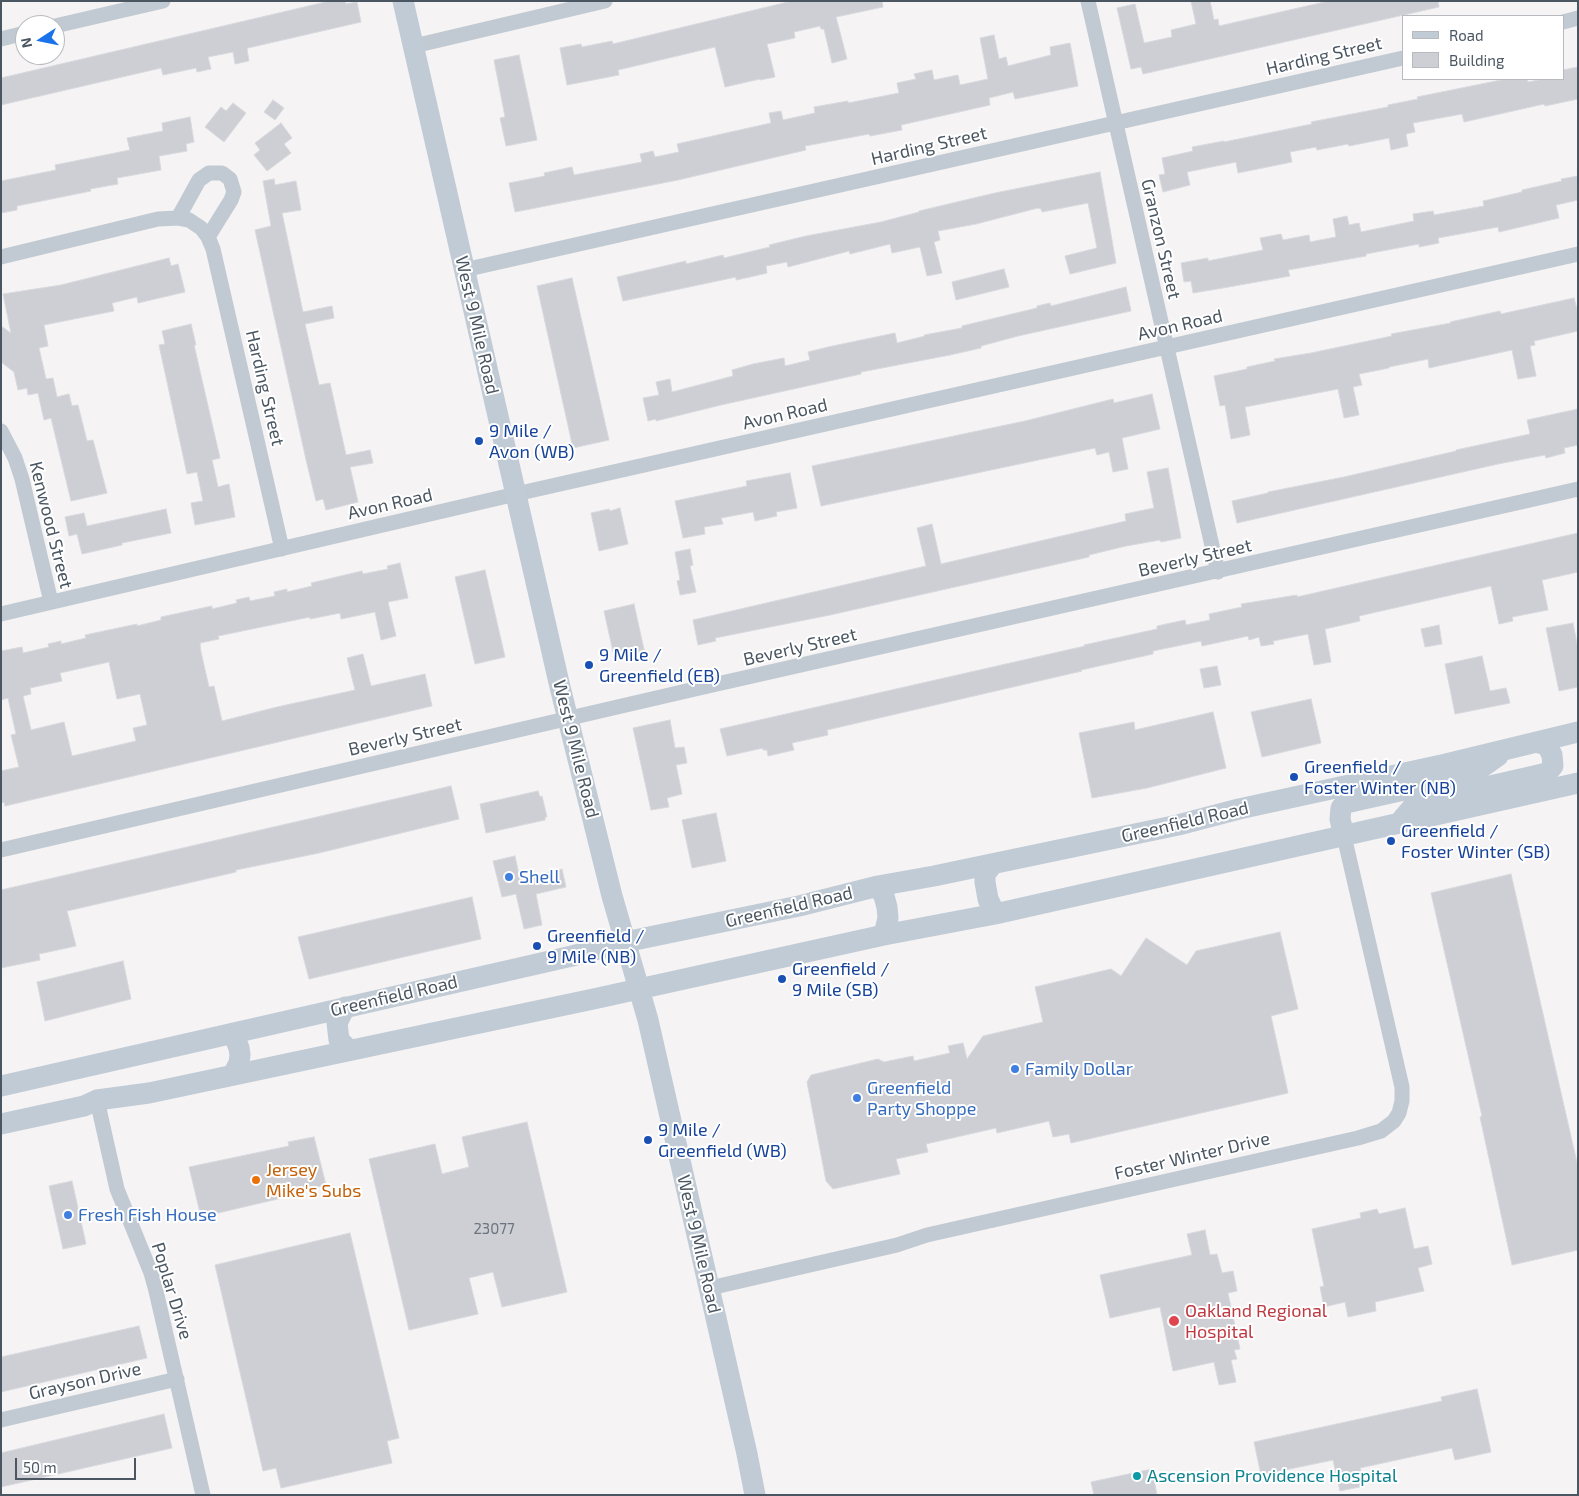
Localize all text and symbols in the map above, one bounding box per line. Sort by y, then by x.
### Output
north arrow [15,15,65,65]
legend [1402,15,1564,80]
text: Road [1449,26,1484,44]
street label: Harding Street [1264,32,1384,80]
text: N [16,36,35,49]
text: Building [1449,51,1504,69]
street label: Harding Street [869,122,989,170]
street label: Granzon Street [1137,177,1185,301]
street label: West 9 Mile Road [451,254,503,396]
street label: Avon Road [1135,305,1225,345]
street label: Harding Street [241,328,289,448]
street label: Avon Road [740,394,830,434]
place label: 9 Mile / Avon (WB) [489,420,574,462]
marker: 9 Mile / Avon (WB) [473,435,485,447]
street label: Kenwood Street [25,459,77,591]
street label: Avon Road [345,484,435,524]
street label: Beverly Street [1136,534,1254,582]
street label: Beverly Street [741,623,859,671]
place label: 9 Mile / Greenfield (EB) [599,644,720,686]
marker: 9 Mile / Greenfield (EB) [583,659,595,671]
street label: West 9 Mile Road [548,678,604,820]
street label: Beverly Street [346,713,464,761]
place label: Greenfield / Foster Winter (NB) [1304,756,1456,799]
marker: Greenfield / Foster Winter (NB) [1288,771,1300,783]
street label: Greenfield Road [1119,797,1251,847]
place label: Greenfield / Foster Winter (SB) [1401,820,1550,862]
marker: Greenfield / Foster Winter (SB) [1385,835,1397,847]
place label: Shell [519,866,560,888]
marker: Shell [503,871,515,883]
street label: Greenfield Road [723,882,855,932]
place label: Greenfield / 9 Mile (NB) [547,925,645,968]
marker: Greenfield / 9 Mile (NB) [531,940,543,952]
place label: Greenfield / 9 Mile (SB) [792,958,890,1001]
street label: Greenfield Road [328,971,460,1021]
marker: Greenfield / 9 Mile (SB) [776,973,788,985]
place label: Family Dollar [1025,1058,1133,1080]
marker: Family Dollar [1009,1063,1021,1075]
place label: Greenfield Party Shoppe [867,1077,976,1120]
marker: Greenfield Party Shoppe [851,1092,863,1104]
place label: 9 Mile / Greenfield (WB) [658,1119,787,1162]
street label: Foster Winter Drive [1112,1128,1272,1184]
marker: 9 Mile / Greenfield (WB) [642,1134,654,1146]
place label: Jersey Mike's Subs [266,1159,361,1202]
street label: West 9 Mile Road [673,1173,725,1315]
marker: Jersey Mike's Subs [250,1174,262,1186]
place label: Fresh Fish House [78,1204,217,1226]
marker: Fresh Fish House [62,1209,74,1221]
house number: 23077 [473,1220,515,1238]
street label: Poplar Drive [147,1240,197,1342]
place label: Oakland Regional Hospital [1185,1300,1327,1342]
marker: Oakland Regional Hospital [1167,1314,1181,1328]
street label: Grayson Drive [27,1358,143,1404]
scale bar [18,1448,139,1480]
text: 50 m [23,1458,57,1476]
place label: Ascension Providence Hospital [1147,1465,1397,1487]
marker: Ascension Providence Hospital [1131,1470,1143,1482]

